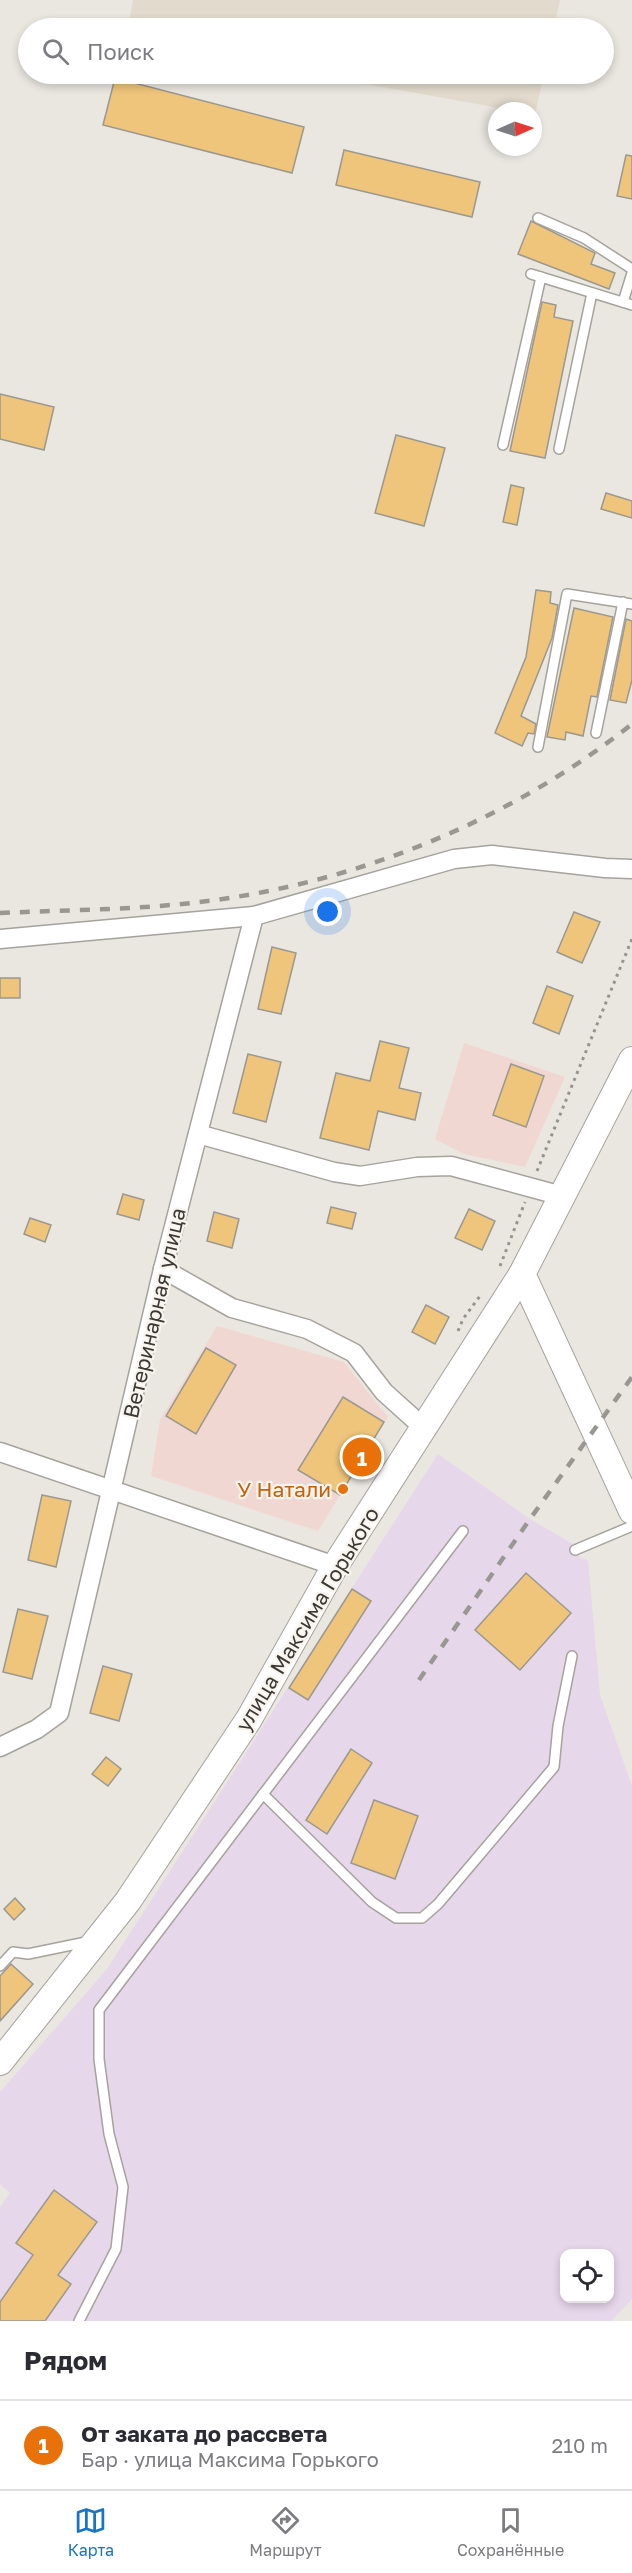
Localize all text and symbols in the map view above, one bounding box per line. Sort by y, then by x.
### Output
search box [18,18,614,84]
icon: search [39,35,72,68]
text: Поиск [87,38,155,65]
north arrow [488,102,542,156]
your location [313,897,342,926]
street label: Ветеринарная улица [117,1205,191,1421]
pin: 1 [342,1434,382,1480]
place label: У Натали [237,1476,331,1502]
marker: У Натали [336,1482,350,1496]
street label: улица Максима Горького [230,1502,384,1736]
map controls [560,2249,614,2303]
button: locate [560,2249,614,2303]
text: Рядом [24,2345,107,2376]
text: От заката до рассвета [81,2420,327,2447]
text: 1 [38,2433,49,2457]
text: 210 m [552,2433,608,2457]
text: Бар · улица Максима Горького [81,2447,379,2471]
tab: Карта [68,2504,114,2560]
tab: Маршрут [249,2504,322,2560]
tab: Сохранённые [457,2504,564,2560]

